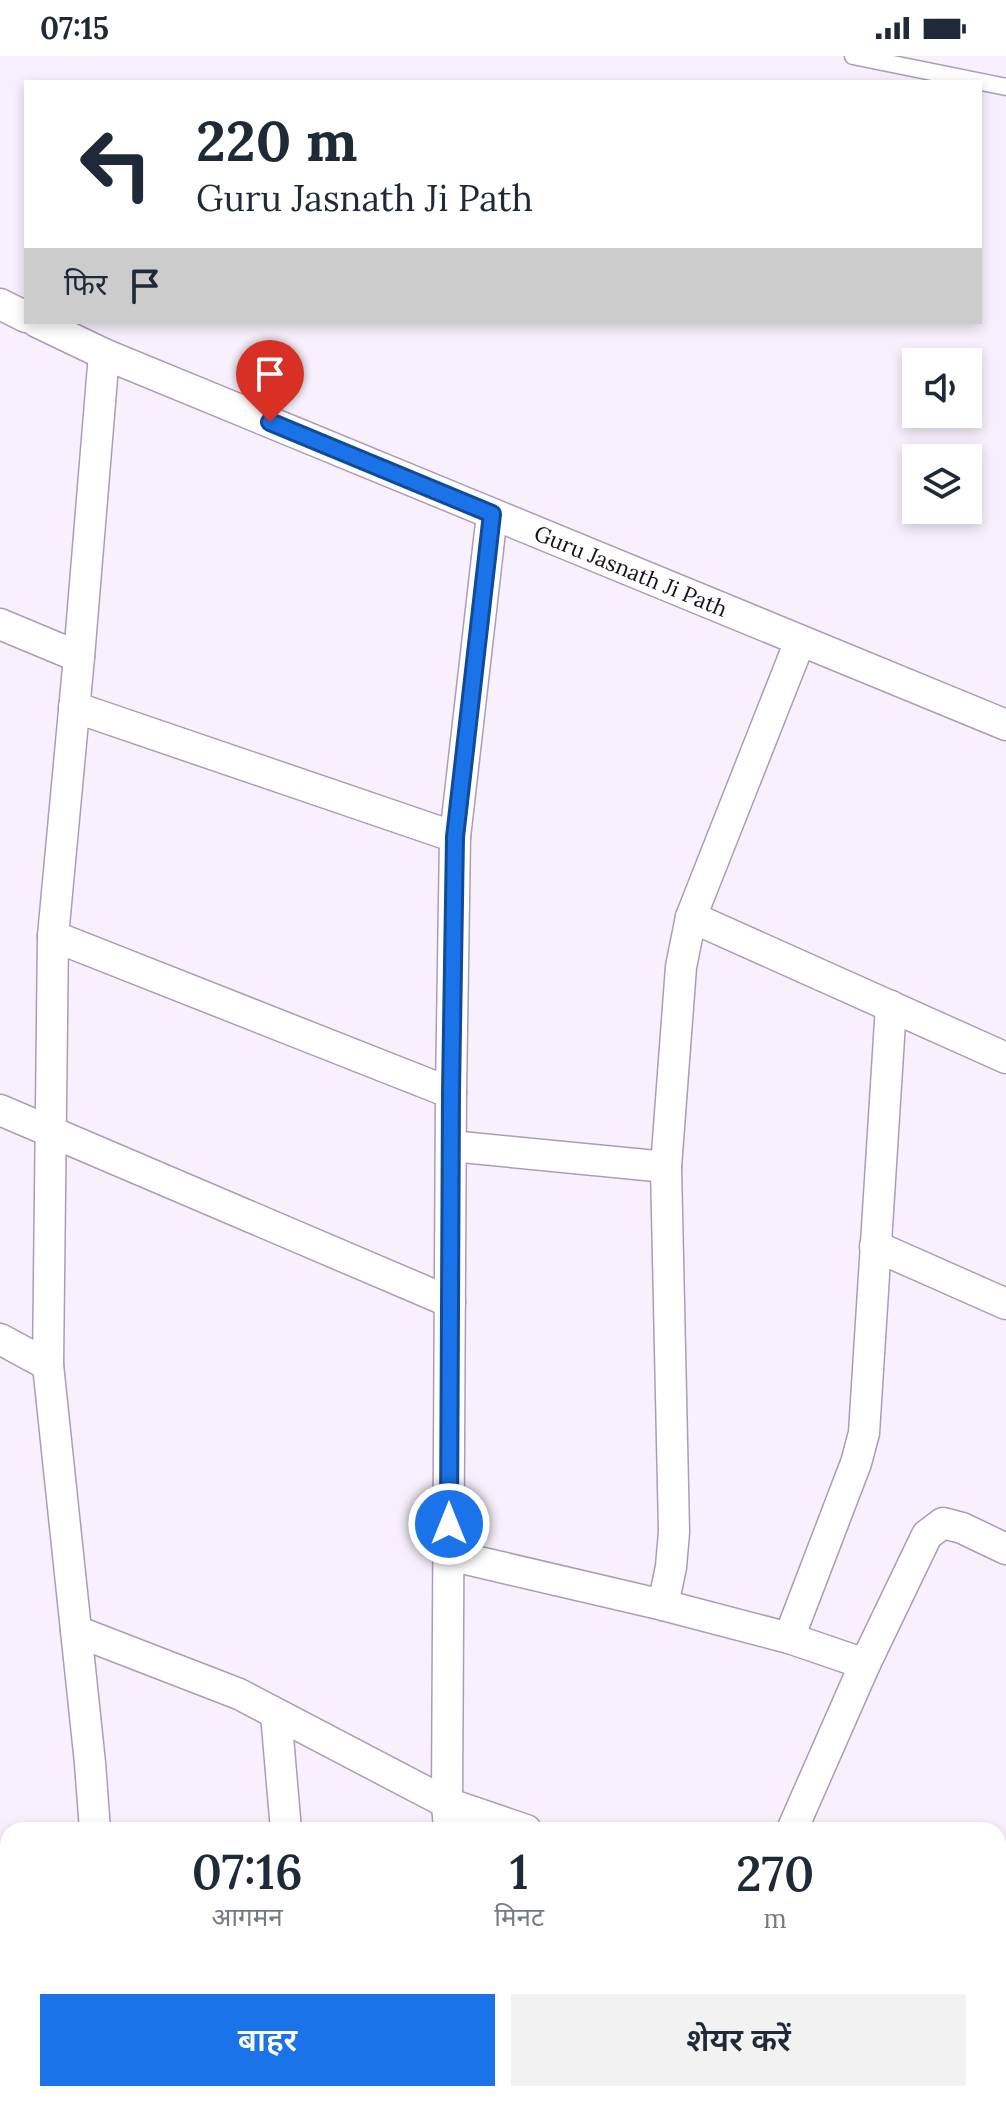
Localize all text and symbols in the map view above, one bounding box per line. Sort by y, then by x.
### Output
text: 07:15 [40,9,109,47]
text: 220 m [196,105,358,176]
icon: left [64,112,168,216]
text: Guru Jasnath Ji Path [196,175,533,221]
icon: arrive [123,264,167,308]
text: फिर [64,265,107,303]
pin [236,340,304,422]
map controls [902,348,982,524]
button: sound [902,348,982,428]
icon: arrive [248,352,292,396]
button: layers [902,444,982,524]
street label: Guru Jasnath Ji Path [530,519,732,623]
position arrow [407,1482,491,1566]
text: 07:16 [192,1841,303,1902]
text: 1 [510,1841,529,1902]
text: 270 [736,1843,814,1904]
text: आगमन [212,1900,283,1933]
text: मिनट [494,1900,544,1933]
text: m [763,1902,787,1935]
button: बाहर [40,1994,495,2086]
button: शेयर करें [511,1994,966,2086]

